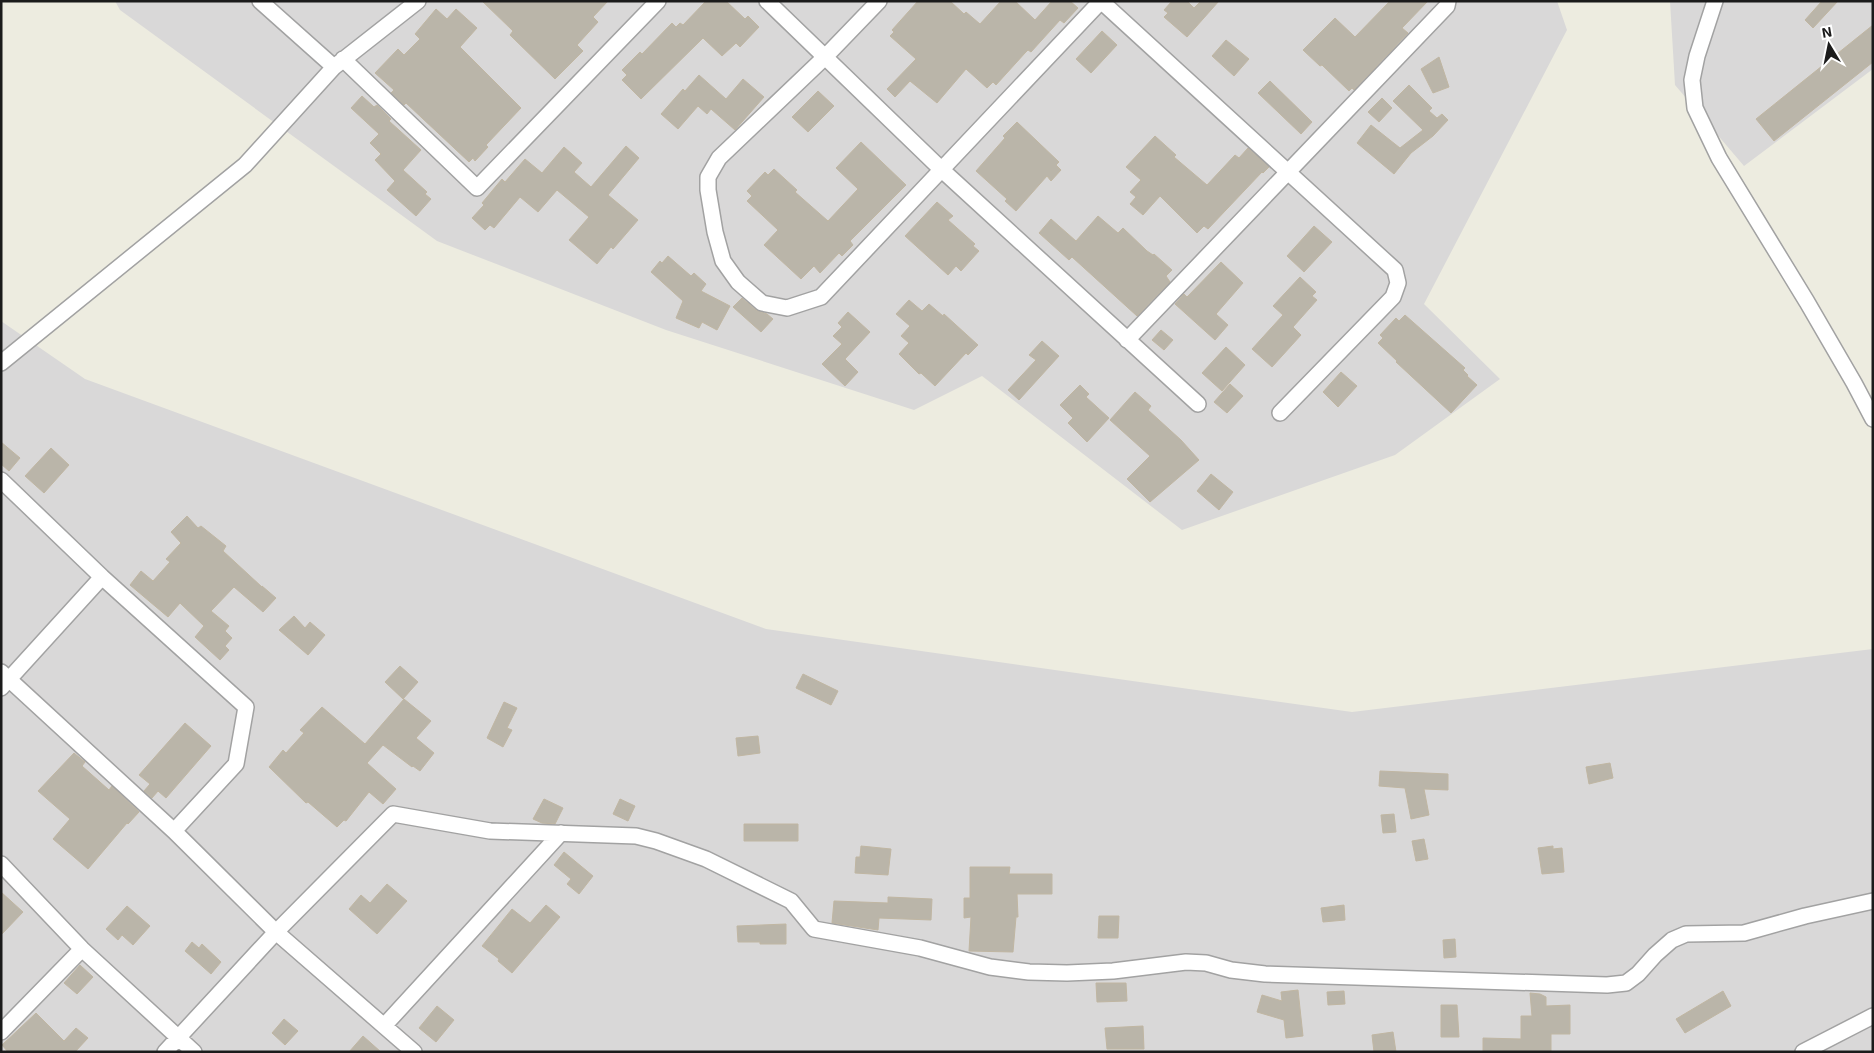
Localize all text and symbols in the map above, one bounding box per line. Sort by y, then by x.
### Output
north arrow [1804,20,1854,70]
text: N [1820,22,1833,41]

